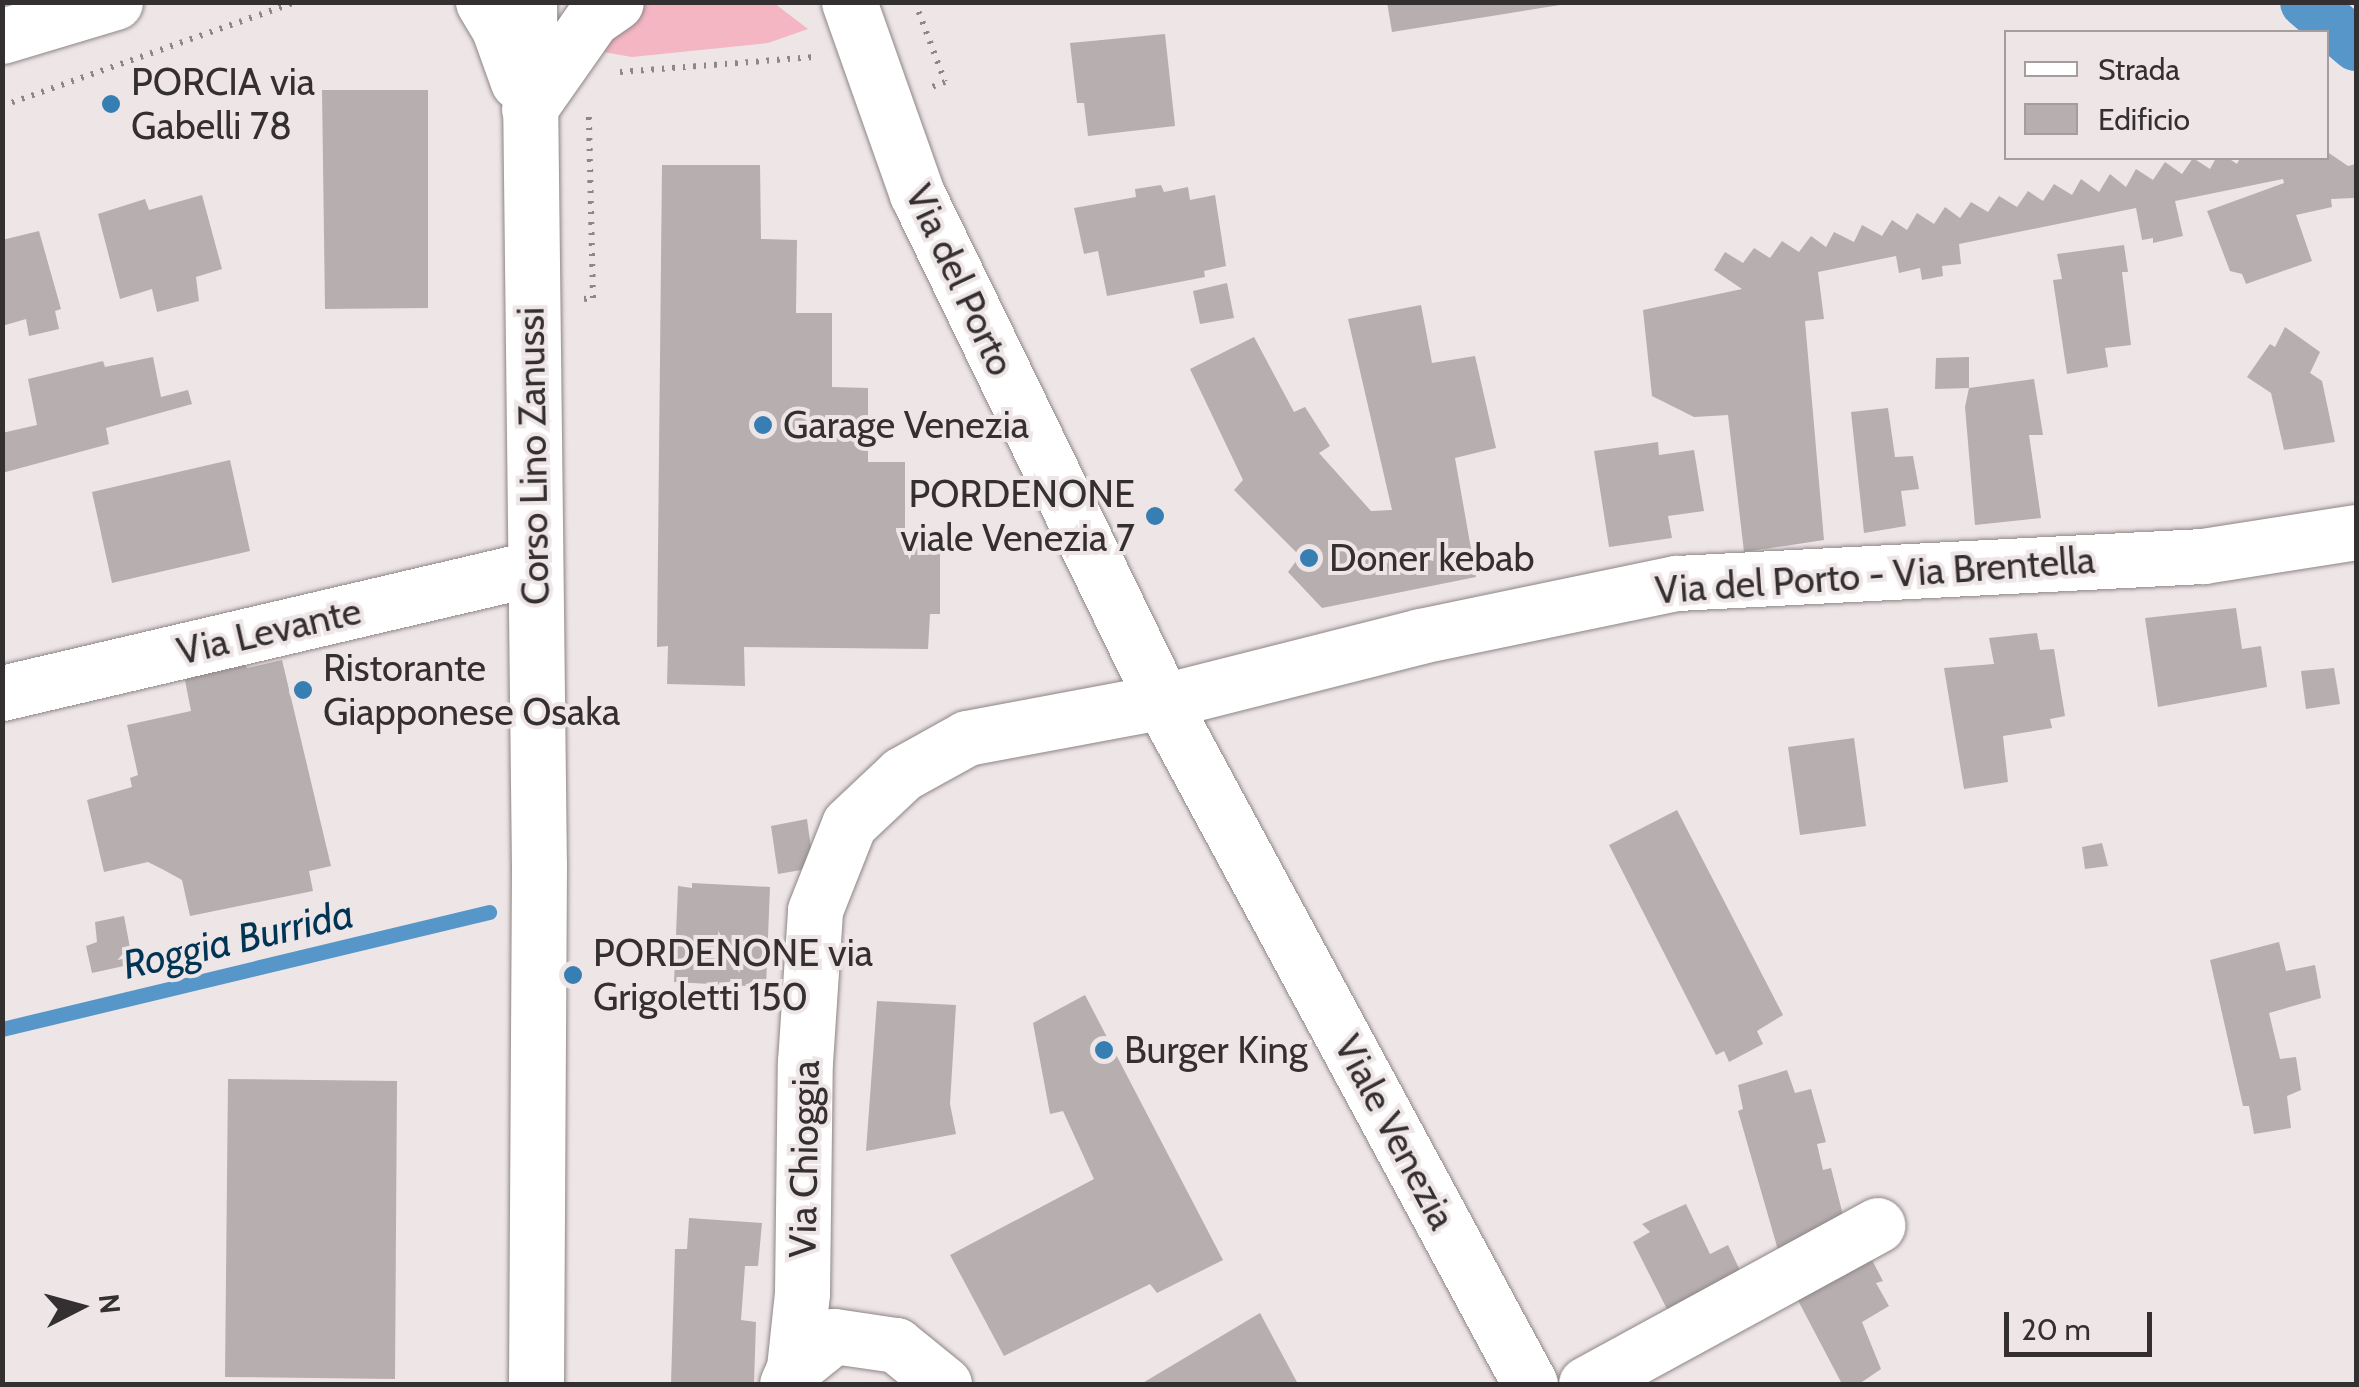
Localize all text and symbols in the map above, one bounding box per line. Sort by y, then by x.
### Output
legend [2004,30,2329,160]
text: Strada [2098,51,2180,88]
place label: PORCIA via Gabelli 78 [131,59,315,148]
marker: PORCIA via Gabelli 78 [100,93,122,115]
text: Edificio [2098,101,2190,138]
street label: Via del Porto [896,177,1024,383]
street label: Corso Lino Zanussi [508,307,558,605]
place label: Garage Venezia [783,402,1029,448]
marker: Garage Venezia [752,414,774,436]
place label: PORDENONE viale Venezia 7 [900,471,1135,560]
marker: PORDENONE viale Venezia 7 [1144,505,1166,527]
place label: Doner kebab [1329,535,1535,581]
street label: Via del Porto - Via Brentella [1653,537,2097,613]
marker: Doner kebab [1298,547,1320,569]
street label: Via Levante [173,588,365,674]
place label: Ristorante Giapponese Osaka [323,645,620,734]
marker: Ristorante Giapponese Osaka [292,679,314,701]
water label: Roggia Burrida [118,889,358,989]
place label: PORDENONE via Grigoletti 150 [593,930,873,1019]
marker: PORDENONE via Grigoletti 150 [562,964,584,986]
place label: Burger King [1124,1027,1308,1073]
street label: Viale Venezia [1325,1027,1465,1237]
marker: Burger King [1093,1039,1115,1061]
street label: Via Chioggia [779,1060,829,1258]
north arrow [30,1257,130,1357]
text: N [92,1292,128,1315]
scale bar [2009,1292,2156,1354]
text: 20 m [2021,1311,2091,1348]

